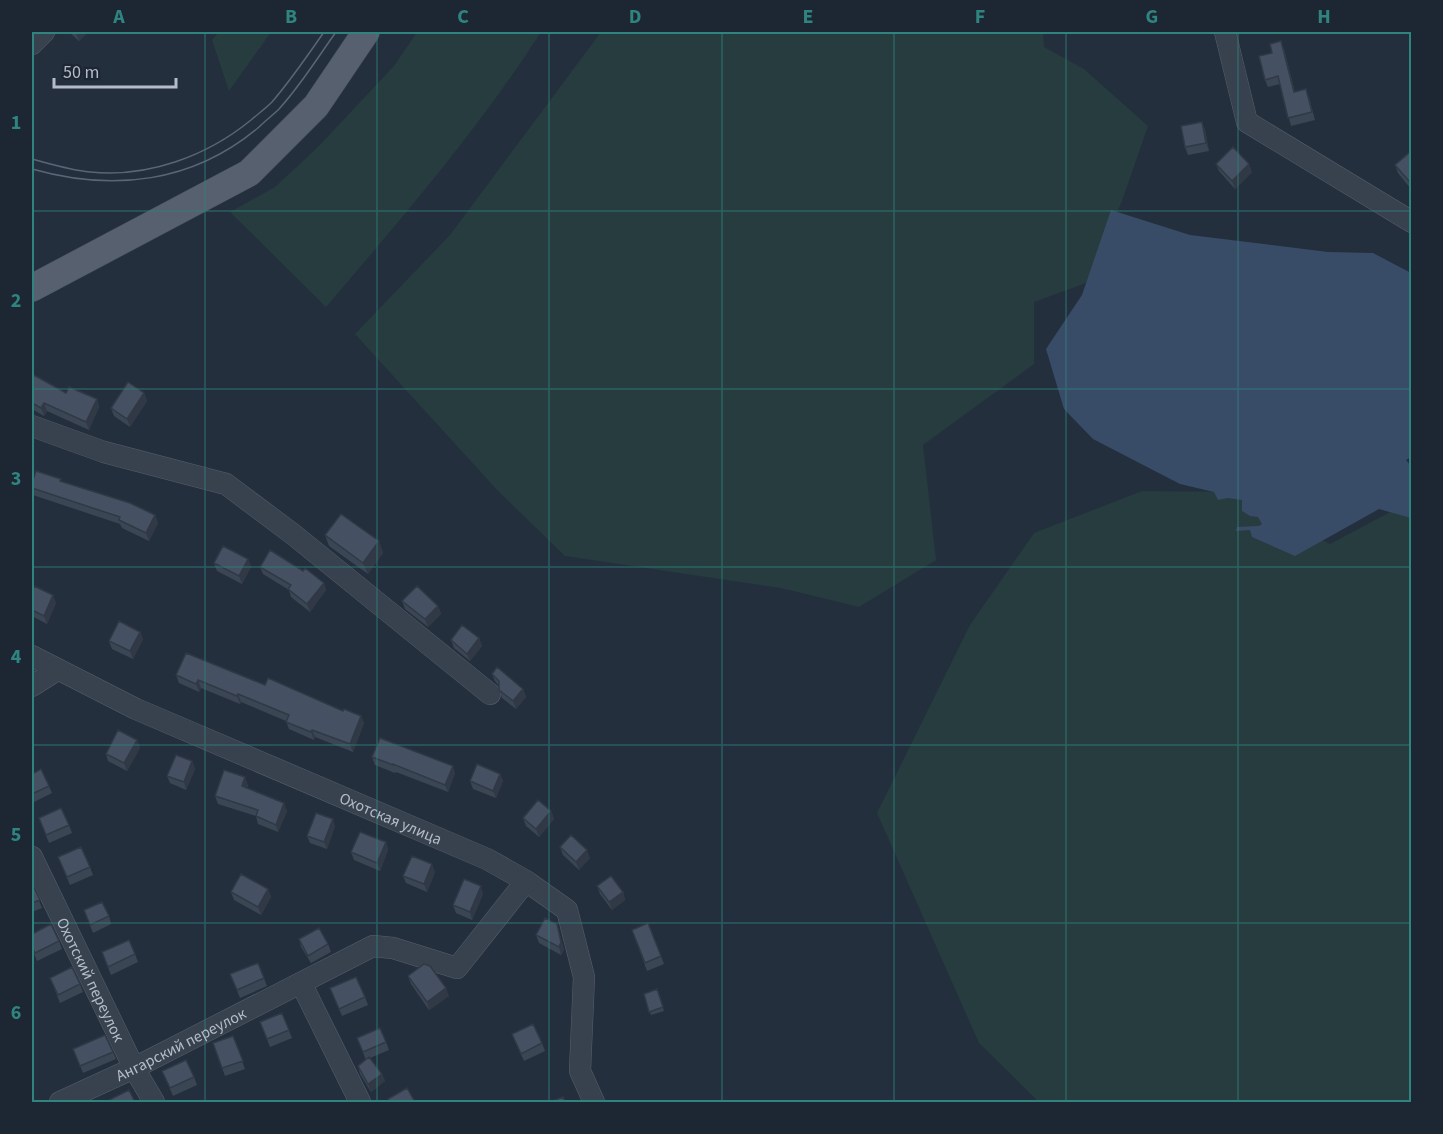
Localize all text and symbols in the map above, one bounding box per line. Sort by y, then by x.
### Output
text: A [112,3,125,31]
text: B [285,3,297,31]
text: C [457,3,469,31]
text: D [629,3,641,31]
text: E [803,3,813,31]
text: F [975,3,985,31]
text: G [1146,3,1158,31]
text: H [1317,3,1331,31]
scale bar [54,51,176,89]
text: 50 m [63,60,99,85]
text: 1 [11,109,21,137]
text: 2 [11,287,21,315]
text: 3 [11,465,21,493]
text: 4 [11,643,22,671]
street label: Охотская улица [336,787,445,850]
text: 5 [11,821,21,849]
street label: Охотский переулок [51,914,130,1046]
text: 6 [11,999,21,1027]
street label: Ангарский переулок [112,1003,250,1087]

